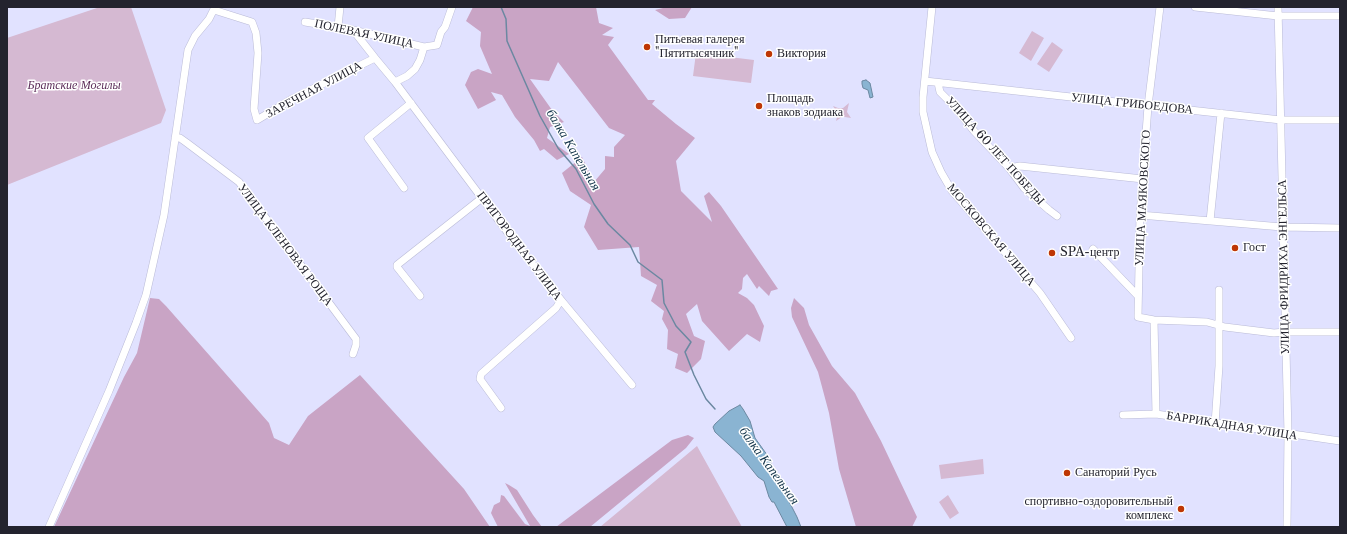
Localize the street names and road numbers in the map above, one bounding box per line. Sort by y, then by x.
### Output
street label: ПОЛЕВАЯ УЛИЦА [313,16,415,52]
street label: ЗАРЕЧНАЯ УЛИЦА [264,59,364,121]
street label: УЛИЦА ГРИБОЕДОВА [1070,90,1194,118]
street label: УЛИЦА 60 ЛЕТ ПОБЕДЫ [943,94,1047,208]
street label: УЛИЦА МАЯКОВСКОГО [1132,130,1154,266]
street label: УЛИЦА ФРИДРИХА ЭНГЕЛЬСА [1275,179,1293,355]
street label: УЛИЦА КЛЕНОВАЯ РОЩА [234,181,336,309]
street label: МОСКОВСКАЯ УЛИЦА [944,181,1038,289]
street label: ПРИГОРОДНАЯ УЛИЦА [473,189,565,303]
street label: БАРРИКАДНАЯ УЛИЦА [1166,409,1298,443]

